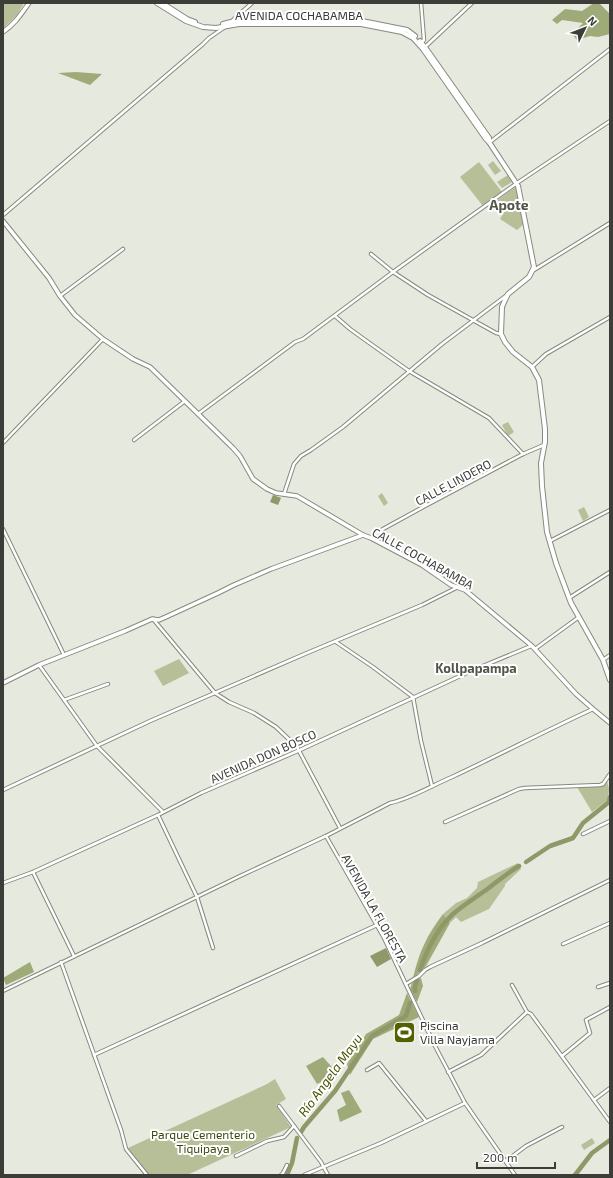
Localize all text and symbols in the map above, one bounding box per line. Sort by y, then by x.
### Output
street label: AVENIDA COCHABAMBA [235,8,363,22]
north arrow [565,8,605,48]
text: N [585,13,600,28]
district label: Apote [489,196,529,213]
street label: CALLE LINDERO [413,456,493,508]
street label: CALLE COCHABAMBA [370,524,476,592]
district label: Kollpapampa [435,660,517,676]
street label: AVENIDA DON BOSCO [208,726,318,786]
street label: AVENIDA LA FLORESTA [339,851,411,965]
place label: Piscina Villa Nayjama [420,1018,495,1047]
sports icon: Piscina Villa Nayjama [391,1019,417,1045]
water label: Río Angela Mayu [295,1030,365,1120]
park label: Parque Cementerio Tiquipaya [151,1127,255,1155]
scale bar [477,1144,555,1170]
text: 200 m [483,1150,517,1164]

